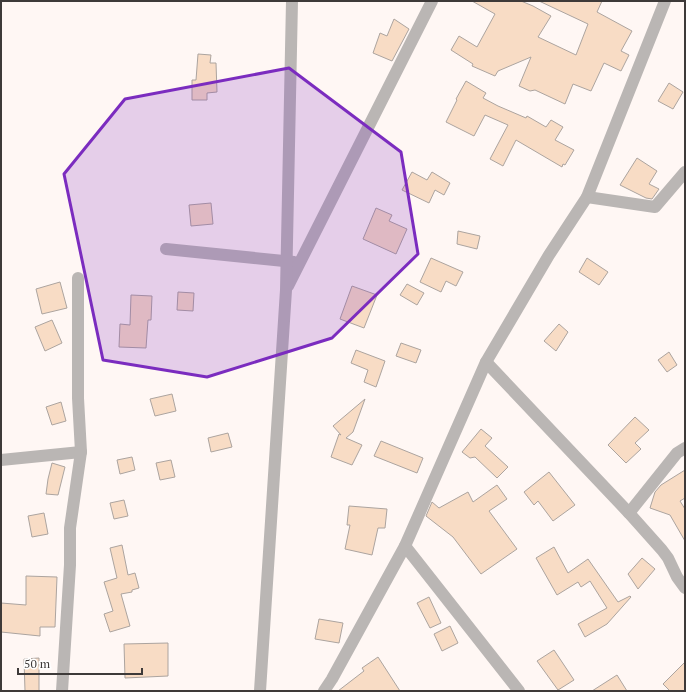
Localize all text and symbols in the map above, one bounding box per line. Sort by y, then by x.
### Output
scale bar [18,650,142,676]
text: 50 m [24,656,51,671]

